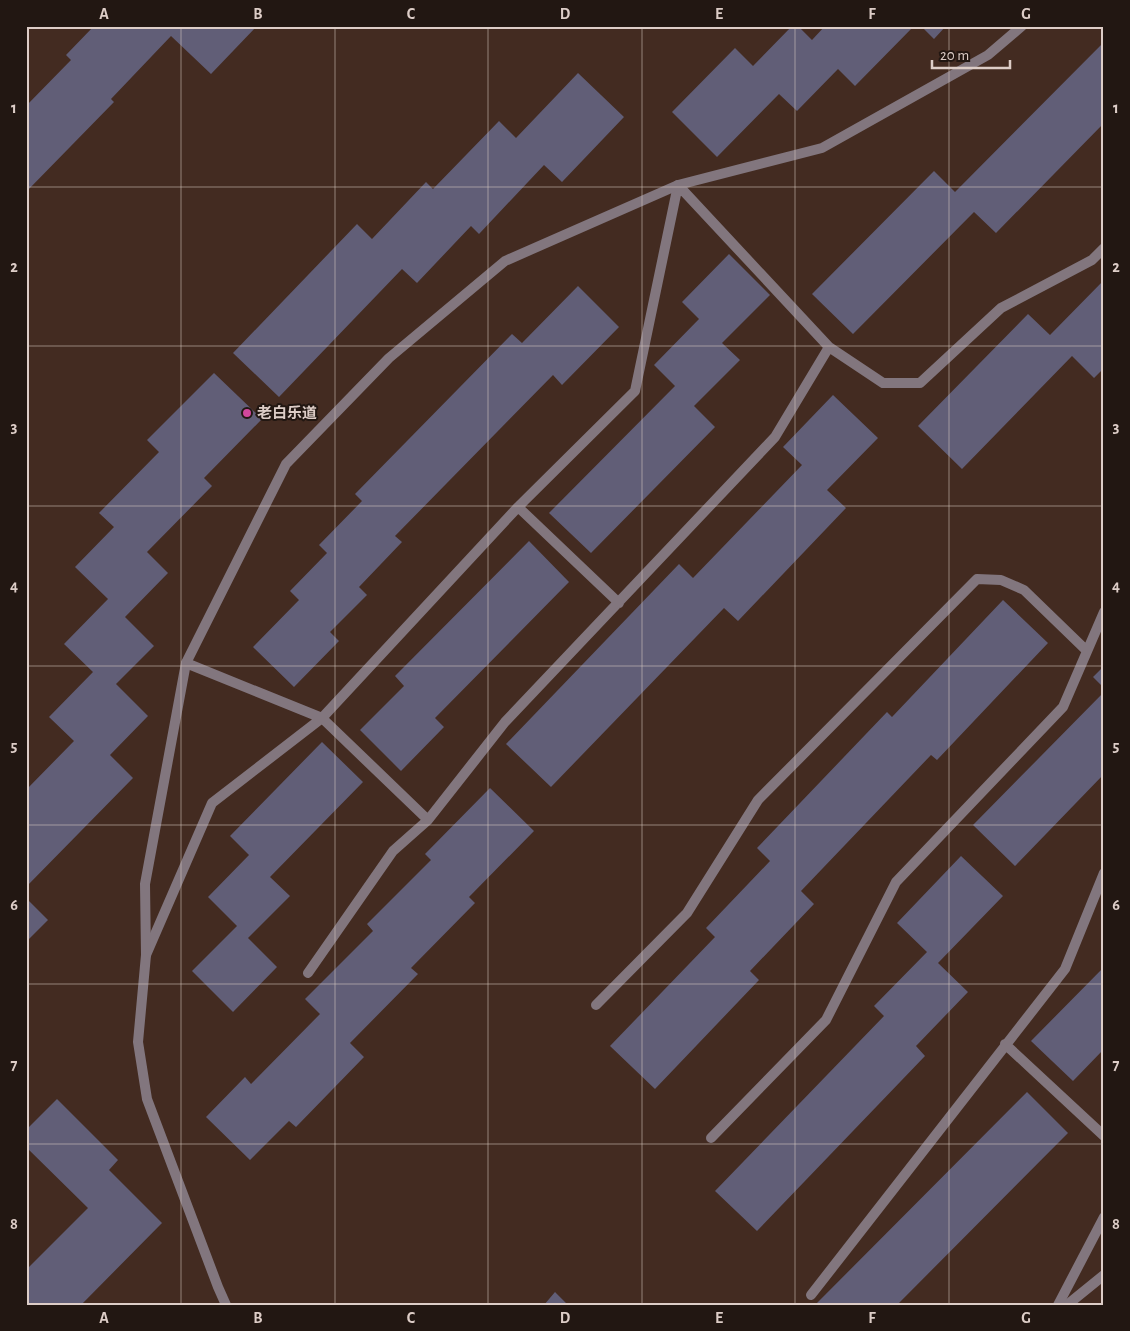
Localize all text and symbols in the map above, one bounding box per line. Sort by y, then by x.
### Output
text: A [99,6,109,22]
text: B [253,6,263,22]
text: C [407,6,416,22]
text: D [560,6,571,22]
text: E [715,6,723,22]
text: F [868,6,876,22]
text: G [1021,6,1031,22]
scale bar [932,38,1010,70]
text: 20 m [940,48,969,63]
text: 1 [11,100,17,116]
text: 1 [1113,100,1119,116]
text: 2 [10,259,18,275]
text: 2 [1112,259,1120,275]
place label: 老白乐道 [257,404,317,421]
marker: 老白乐道 [241,407,253,419]
text: 3 [11,419,18,435]
text: 3 [1113,419,1120,435]
text: 4 [10,578,18,594]
text: 4 [1112,578,1120,594]
text: 5 [11,738,18,754]
text: 5 [1113,738,1120,754]
text: 6 [10,897,18,913]
text: 6 [1112,897,1120,913]
text: 7 [11,1057,18,1073]
text: 7 [1113,1057,1120,1073]
text: 8 [10,1216,18,1232]
text: 8 [1112,1216,1120,1232]
text: A [99,1310,109,1326]
text: B [253,1310,263,1326]
text: C [407,1310,416,1326]
text: D [560,1310,571,1326]
text: E [715,1310,723,1326]
text: F [868,1310,876,1326]
text: G [1021,1310,1031,1326]

